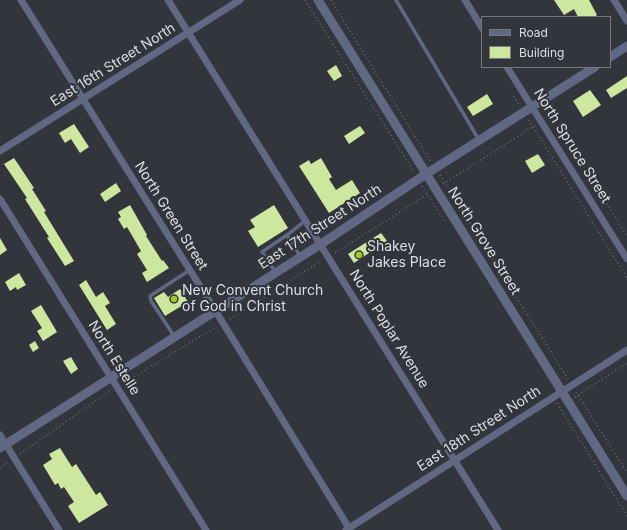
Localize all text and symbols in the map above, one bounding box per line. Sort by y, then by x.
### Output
legend [481,16,611,68]
street label: East 16th Street North [47,20,179,110]
text: Road [519,25,548,40]
text: Building [519,45,564,60]
street label: North Spruce Street [530,86,614,206]
street label: North Green Street [131,159,211,273]
street label: East 17th Street North [255,181,385,273]
street label: North Grove Street [444,184,524,298]
place label: Shakey Jakes Place [367,239,446,272]
marker: Shakey Jakes Place [354,250,364,260]
street label: North Poplar Avenue [346,267,432,391]
place label: New Convent Church of God in Christ [182,283,323,316]
marker: New Convent Church of God in Christ [169,294,179,304]
street label: North Estelle [84,318,144,398]
street label: East 18th Street North [414,383,544,475]

